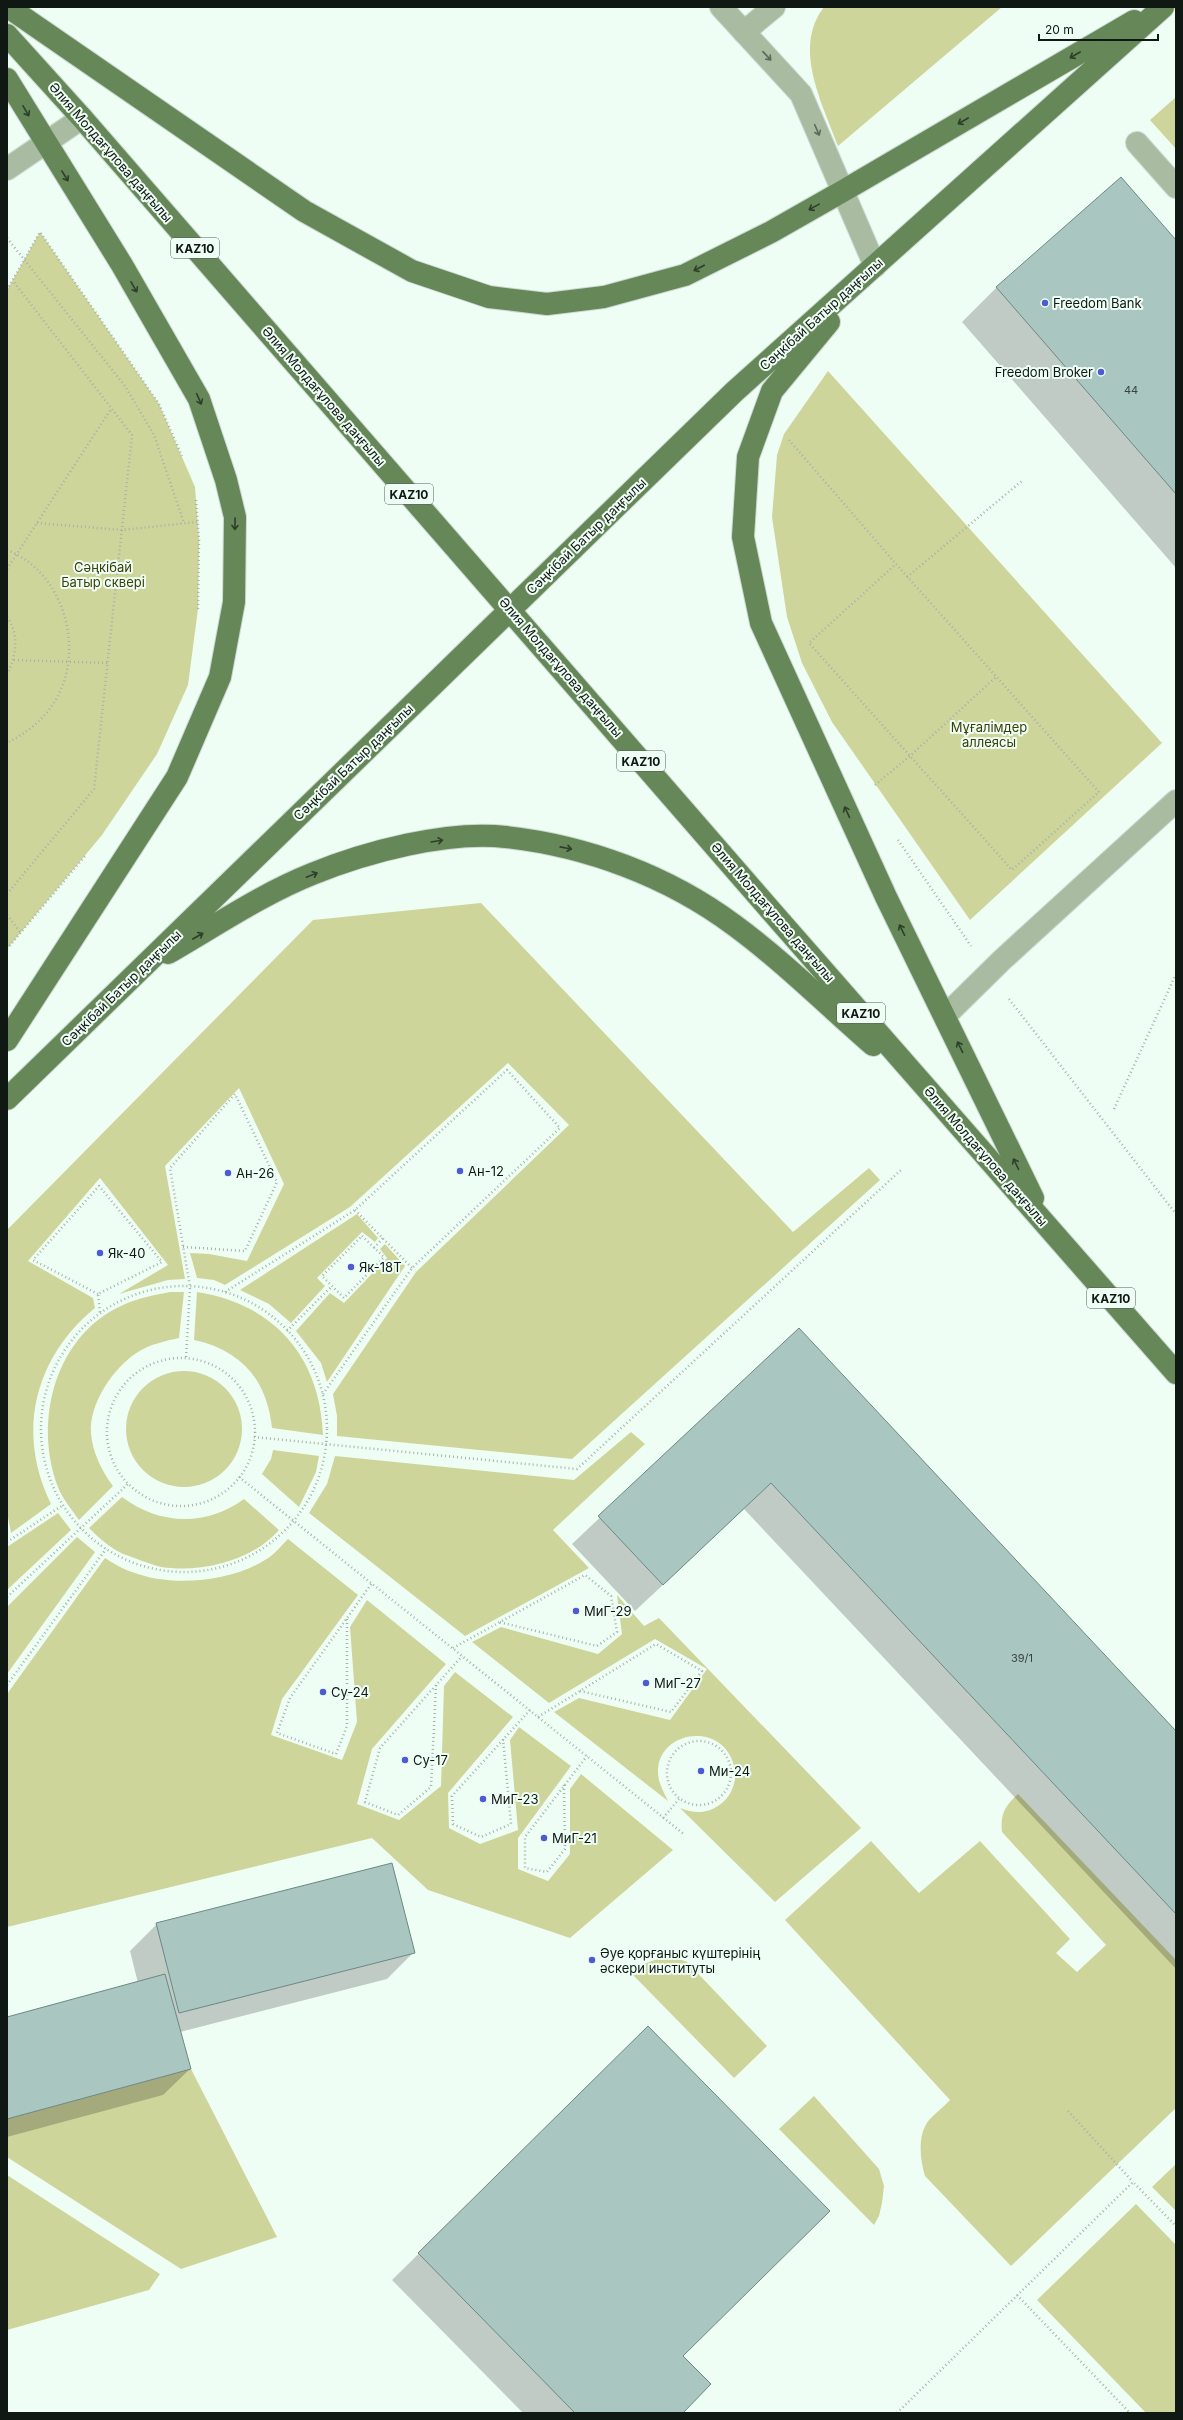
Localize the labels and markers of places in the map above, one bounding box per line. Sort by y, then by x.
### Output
place label: Freedom Bank [1053,295,1142,311]
marker: Freedom Bank [1040,298,1050,308]
place label: Freedom Broker [995,364,1093,380]
marker: Freedom Broker [1096,367,1106,377]
place label: Ан-12 [468,1163,504,1179]
place label: Ан-26 [236,1165,274,1181]
marker: Ан-12 [455,1166,465,1176]
marker: Ан-26 [223,1168,233,1178]
place label: Як-40 [108,1245,145,1261]
marker: Як-40 [95,1248,105,1258]
place label: Як-18Т [359,1259,402,1275]
marker: Як-18Т [346,1262,356,1272]
place label: МиГ-29 [584,1603,632,1619]
marker: МиГ-29 [571,1606,581,1616]
place label: МиГ-27 [654,1675,701,1691]
marker: МиГ-27 [641,1678,651,1688]
place label: Су-24 [331,1684,369,1700]
marker: Су-24 [318,1687,328,1697]
place label: Су-17 [413,1752,448,1768]
marker: Су-17 [400,1755,410,1765]
place label: Ми-24 [709,1763,750,1779]
marker: Ми-24 [696,1766,706,1776]
place label: МиГ-23 [491,1791,539,1807]
marker: МиГ-23 [478,1794,488,1804]
place label: МиГ-21 [552,1830,597,1846]
marker: МиГ-21 [539,1833,549,1843]
place label: Әуе қорғаныс күштерінің әскери институты [600,1945,760,1976]
marker: Әуе қорғаныс күштерінің әскери институты [587,1955,597,1965]

